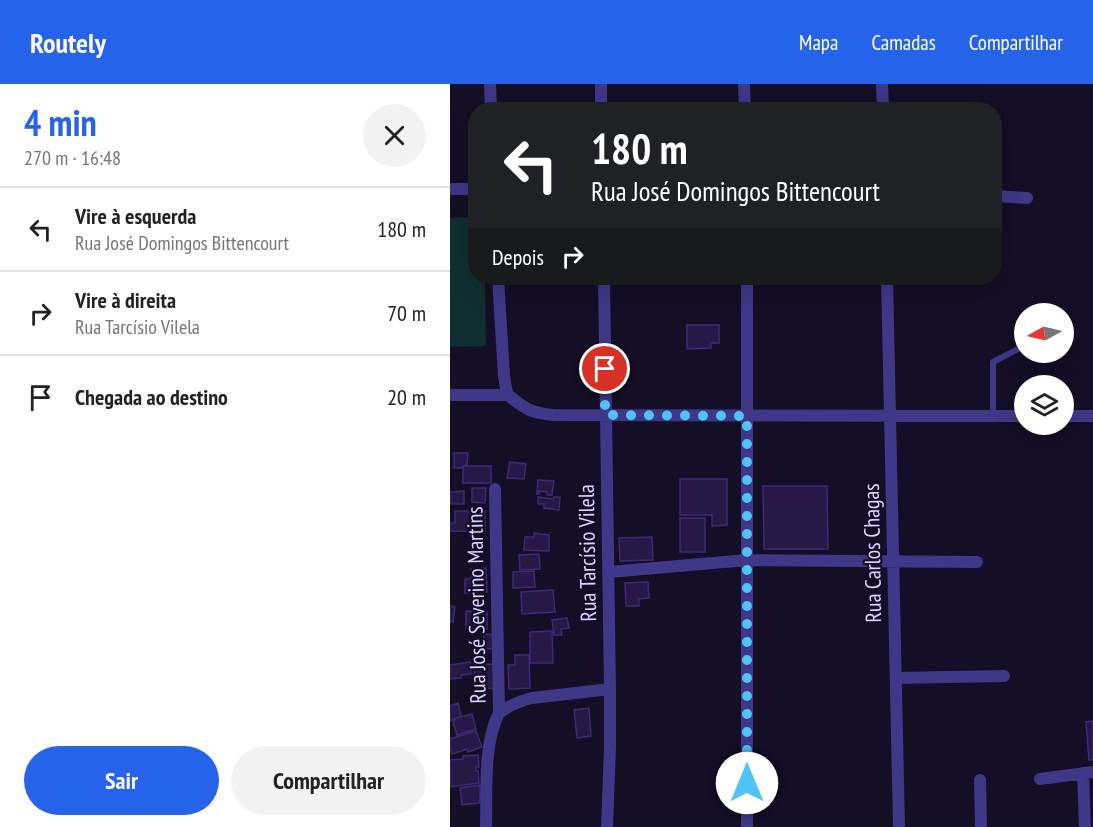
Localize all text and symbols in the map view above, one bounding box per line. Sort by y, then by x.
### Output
text: Routely [30,24,106,61]
text: Mapa [799,29,838,56]
text: Camadas [871,29,936,56]
text: Compartilhar [969,29,1063,56]
text: 4 min [24,99,97,146]
button: close [363,104,426,167]
text: 180 m [591,121,688,176]
icon: left [492,126,570,204]
text: 270 m · 16:48 [24,145,121,171]
text: Rua José Domingos Bittencourt [591,174,880,208]
text: Vire à esquerda [75,202,196,230]
icon: left [24,213,57,246]
text: 180 m [377,215,426,243]
text: Rua José Domingos Bittencourt [75,230,289,256]
icon: right [556,240,589,273]
text: Depois [492,243,544,271]
text: Vire à direita [75,286,176,314]
icon: right [24,297,57,330]
text: 70 m [387,299,426,327]
north arrow [1014,303,1074,363]
map controls [1014,303,1074,435]
text: Rua Tarcísio Vilela [75,314,200,340]
pin [579,343,630,394]
icon: arrive [588,352,621,385]
button: layers [1014,375,1074,435]
icon: arrive [24,381,57,414]
text: Chegada ao destino [75,383,228,411]
text: 20 m [387,383,426,411]
street label: Rua Carlos Chagas [857,483,887,623]
street label: Rua Tarcísio Vilela [572,484,602,622]
street label: Rua José Severino Martins [460,506,492,704]
button: Sair [24,746,219,815]
button: Compartilhar [231,746,426,815]
position arrow [715,751,779,815]

